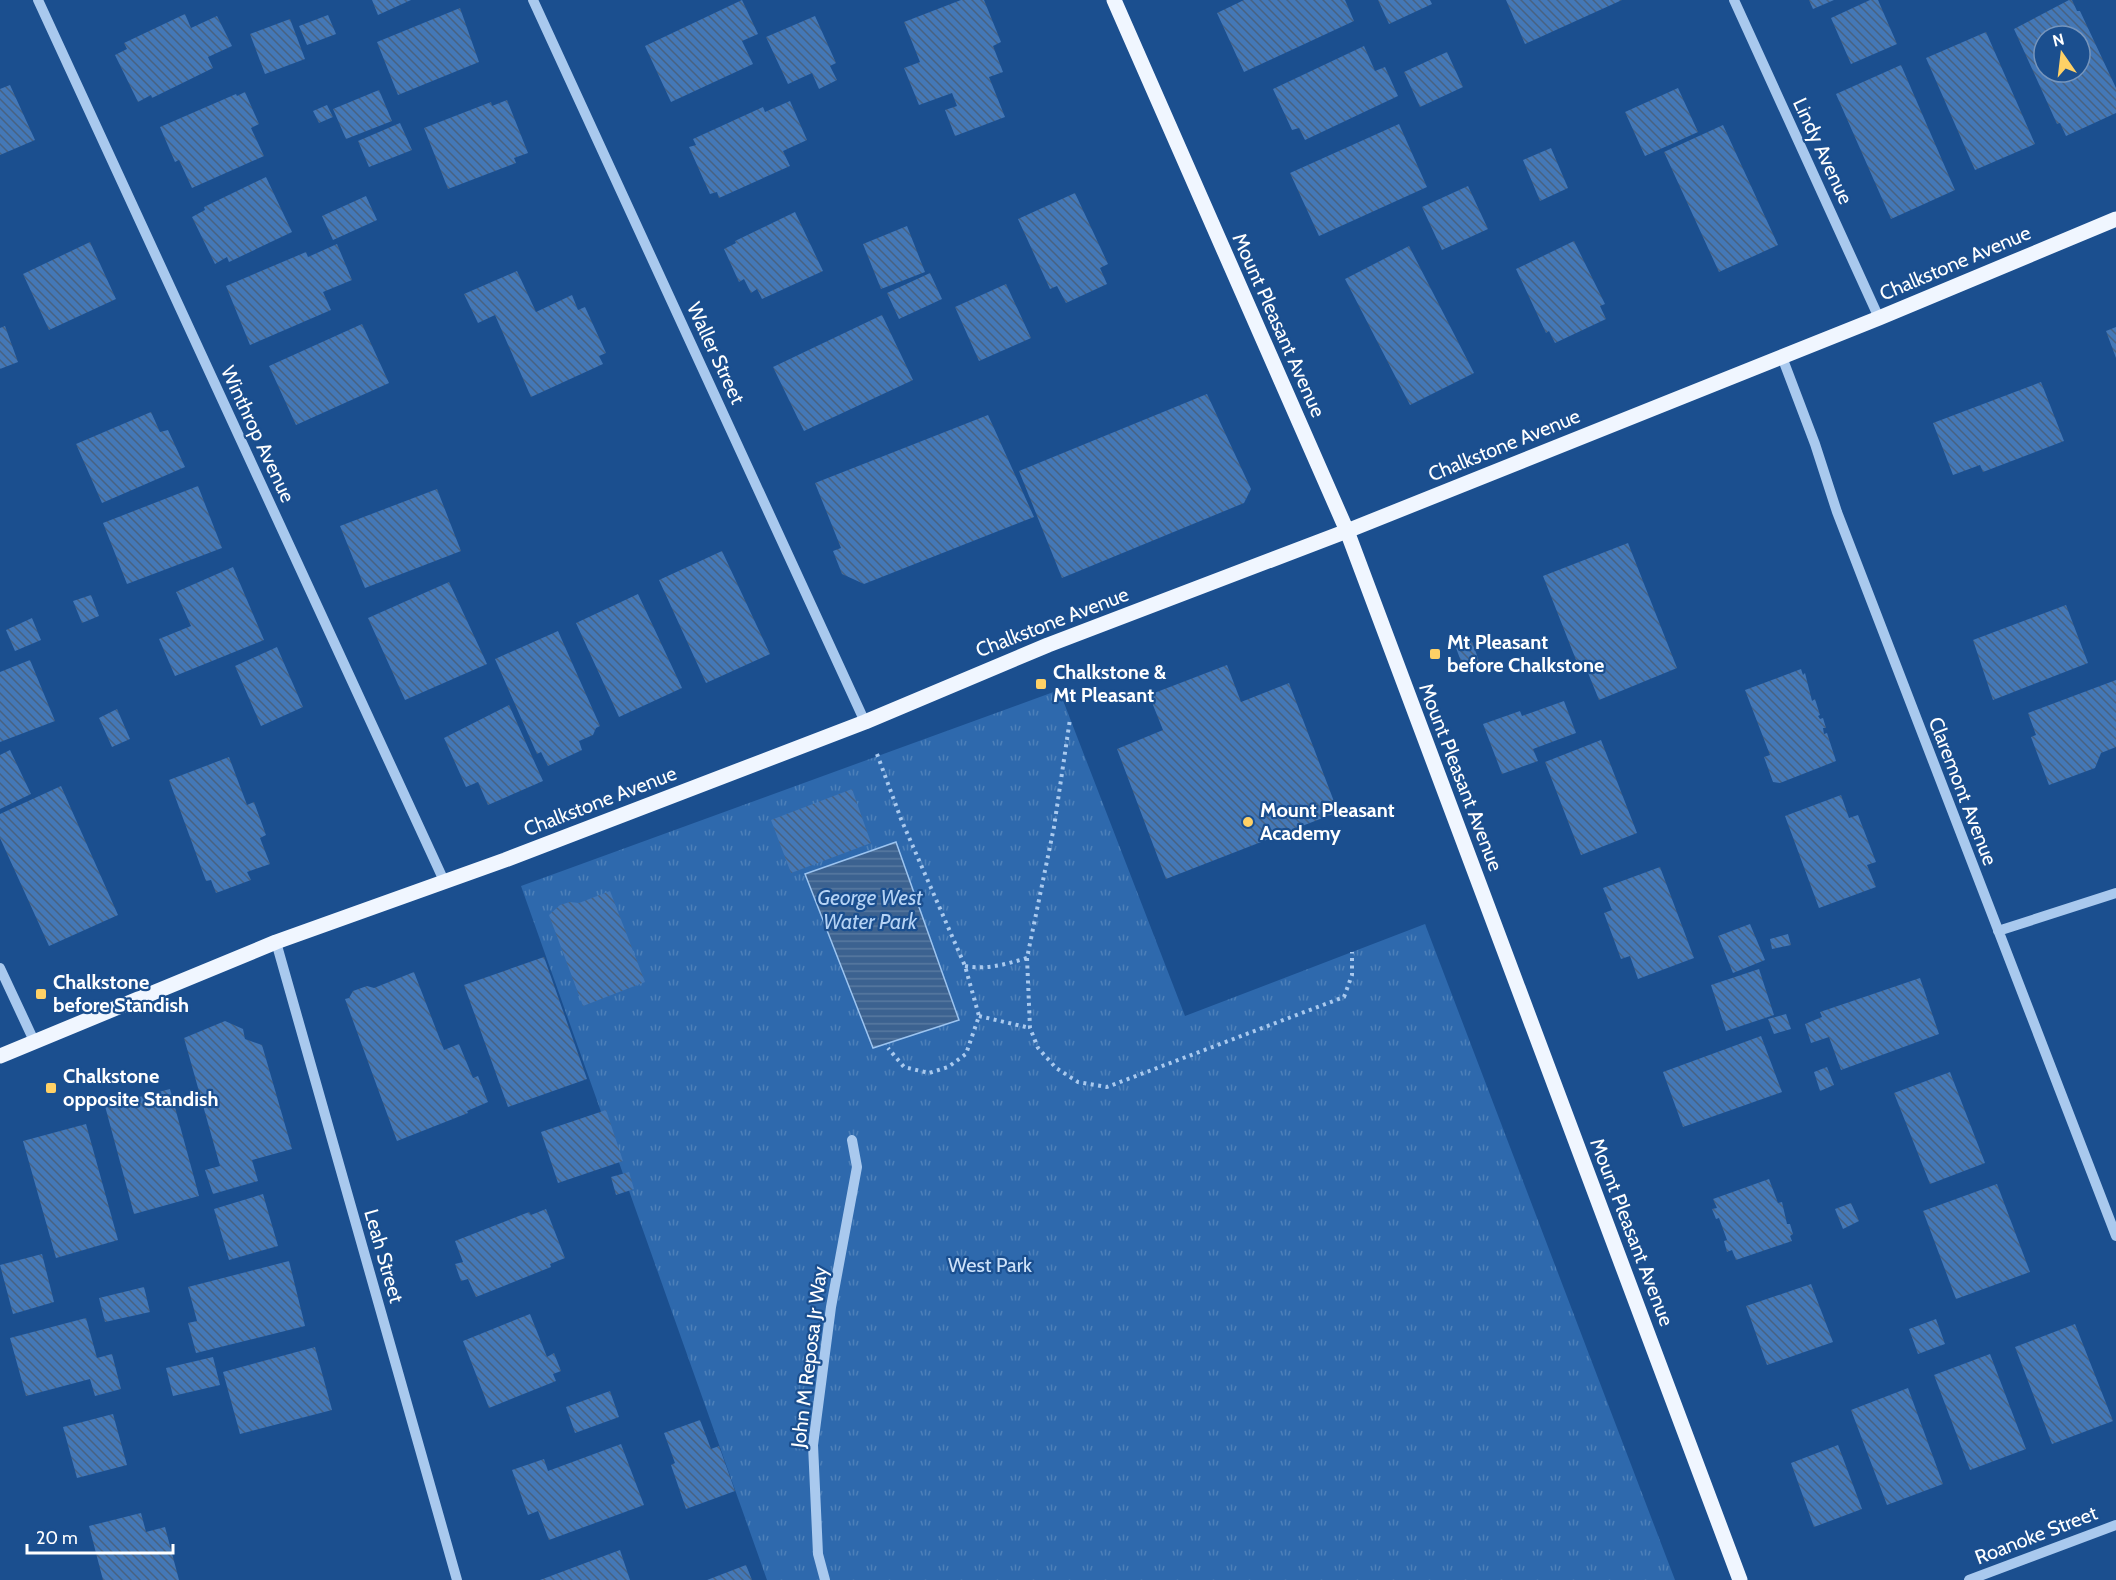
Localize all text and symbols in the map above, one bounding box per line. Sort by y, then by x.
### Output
north arrow [2032,24,2092,84]
text: N [2051,29,2066,51]
street label: Lindy Avenue [1788,94,1858,208]
street label: Chalkstone Avenue [1876,220,2034,306]
street label: Mount Pleasant Avenue [1228,229,1330,421]
street label: Waller Street [682,298,750,408]
street label: Winthrop Avenue [216,362,300,506]
street label: Chalkstone Avenue [1425,404,1583,486]
street label: Chalkstone Avenue [972,582,1132,662]
place label: Mt Pleasant before Chalkstone [1447,630,1604,677]
marker: Mt Pleasant before Chalkstone [1428,647,1442,661]
place label: Chalkstone & Mt Pleasant [1053,660,1167,707]
marker: Chalkstone & Mt Pleasant [1034,677,1048,691]
street label: Mount Pleasant Avenue [1414,680,1508,874]
street label: Claremont Avenue [1924,713,2002,869]
street label: Chalkstone Avenue [520,761,680,841]
place label: Mount Pleasant Academy [1260,798,1395,845]
marker: Mount Pleasant Academy [1241,815,1255,829]
water label: George West Water Park [817,885,923,934]
place label: Chalkstone before Standish [53,970,189,1017]
marker: Chalkstone before Standish [34,987,48,1001]
place label: Chalkstone opposite Standish [63,1064,219,1111]
marker: Chalkstone opposite Standish [44,1081,58,1095]
street label: Mount Pleasant Avenue [1585,1135,1679,1329]
street label: Leah Street [359,1206,409,1306]
park label: West Park [948,1253,1032,1277]
street label: John M Reposa Jr Way [786,1265,832,1450]
street label: Roanoke Street [1971,1501,2101,1569]
scale bar [27,1517,172,1555]
text: 20 m [36,1527,78,1549]

